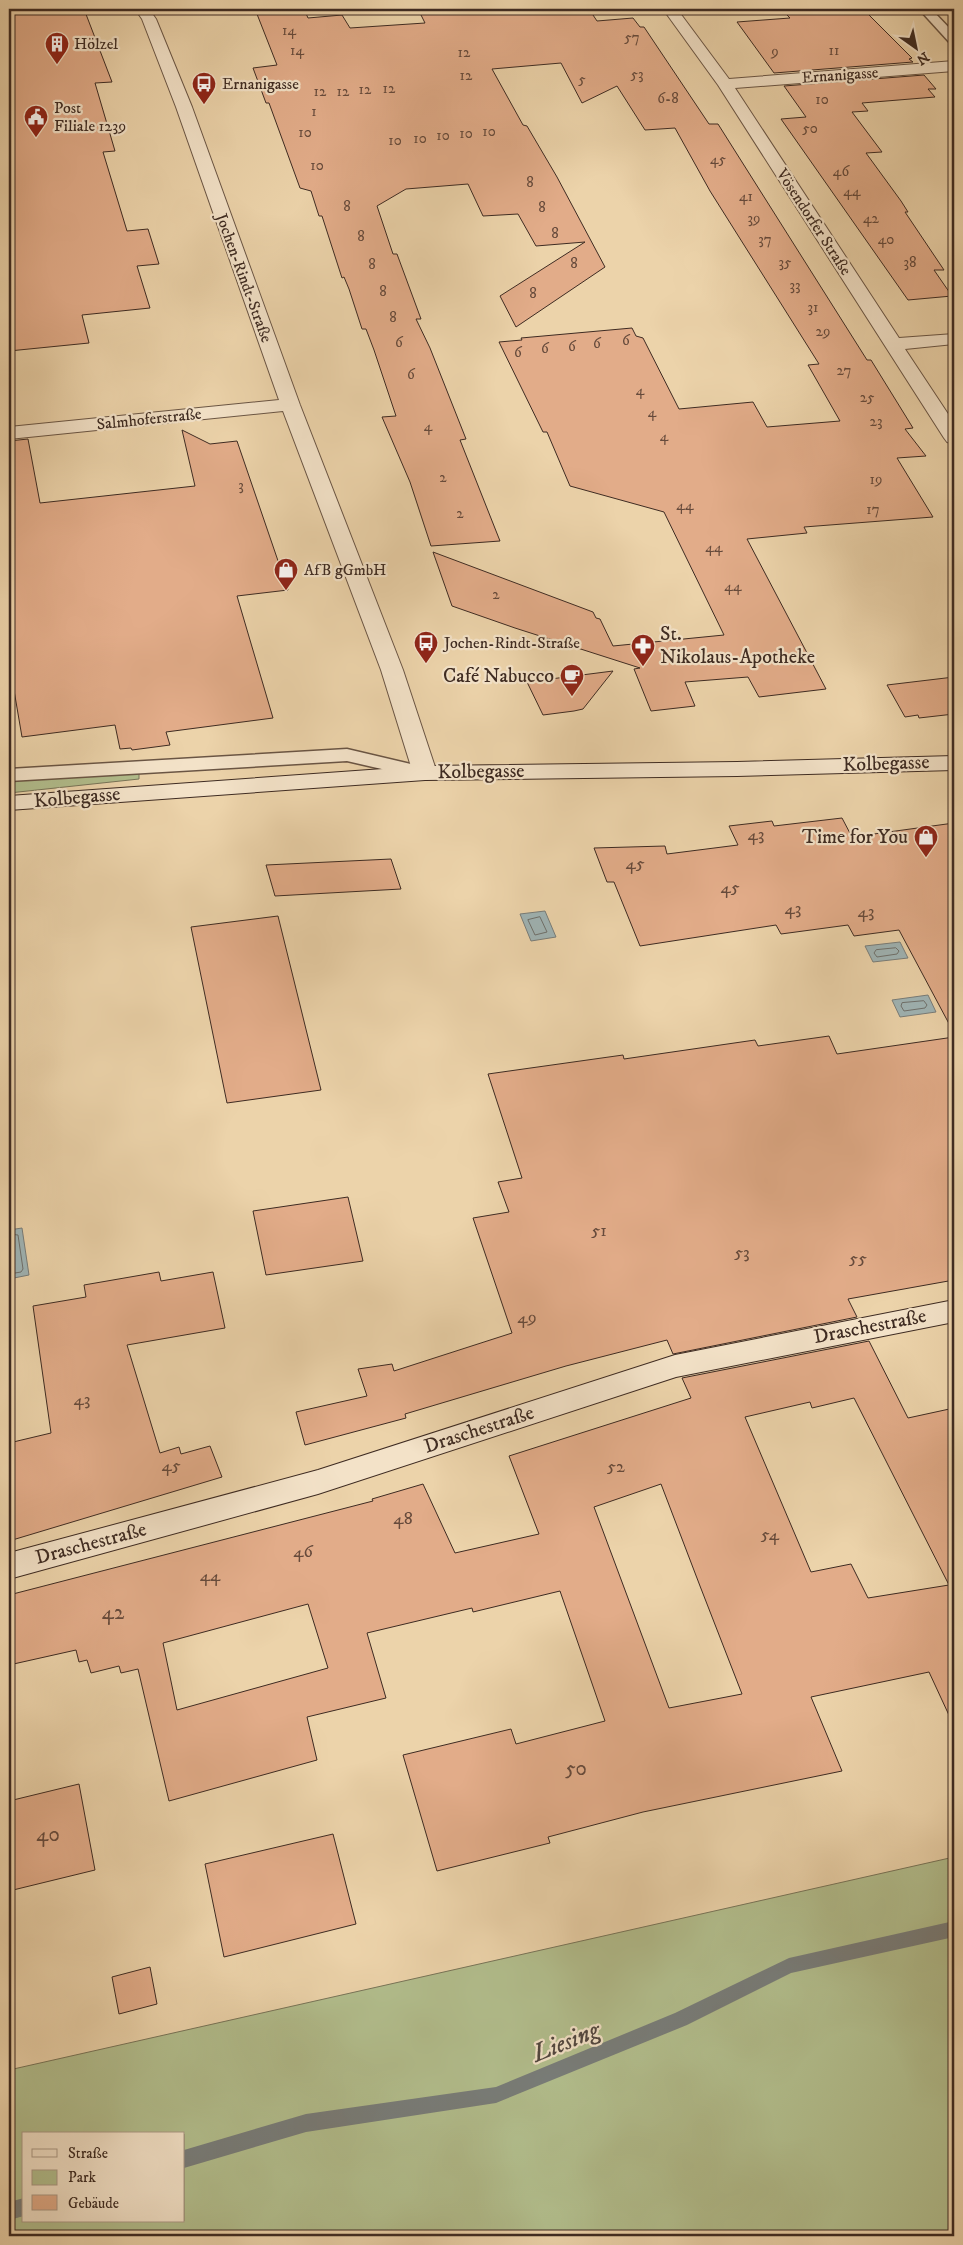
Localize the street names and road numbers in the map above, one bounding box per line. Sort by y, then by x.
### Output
street label: Ernanigasse [801,62,879,88]
street label: Vösendorfer Straße [772,164,856,279]
street label: Jochen-Rindt-Straße [211,209,277,346]
street label: Salmhoferstraße [96,404,203,434]
street label: Kolbegasse [842,750,930,778]
street label: Kolbegasse [437,759,525,785]
street label: Kolbegasse [33,782,121,814]
street label: Draschestraße [812,1304,928,1350]
street label: Draschestraße [421,1400,537,1460]
street label: Draschestraße [33,1517,149,1571]

